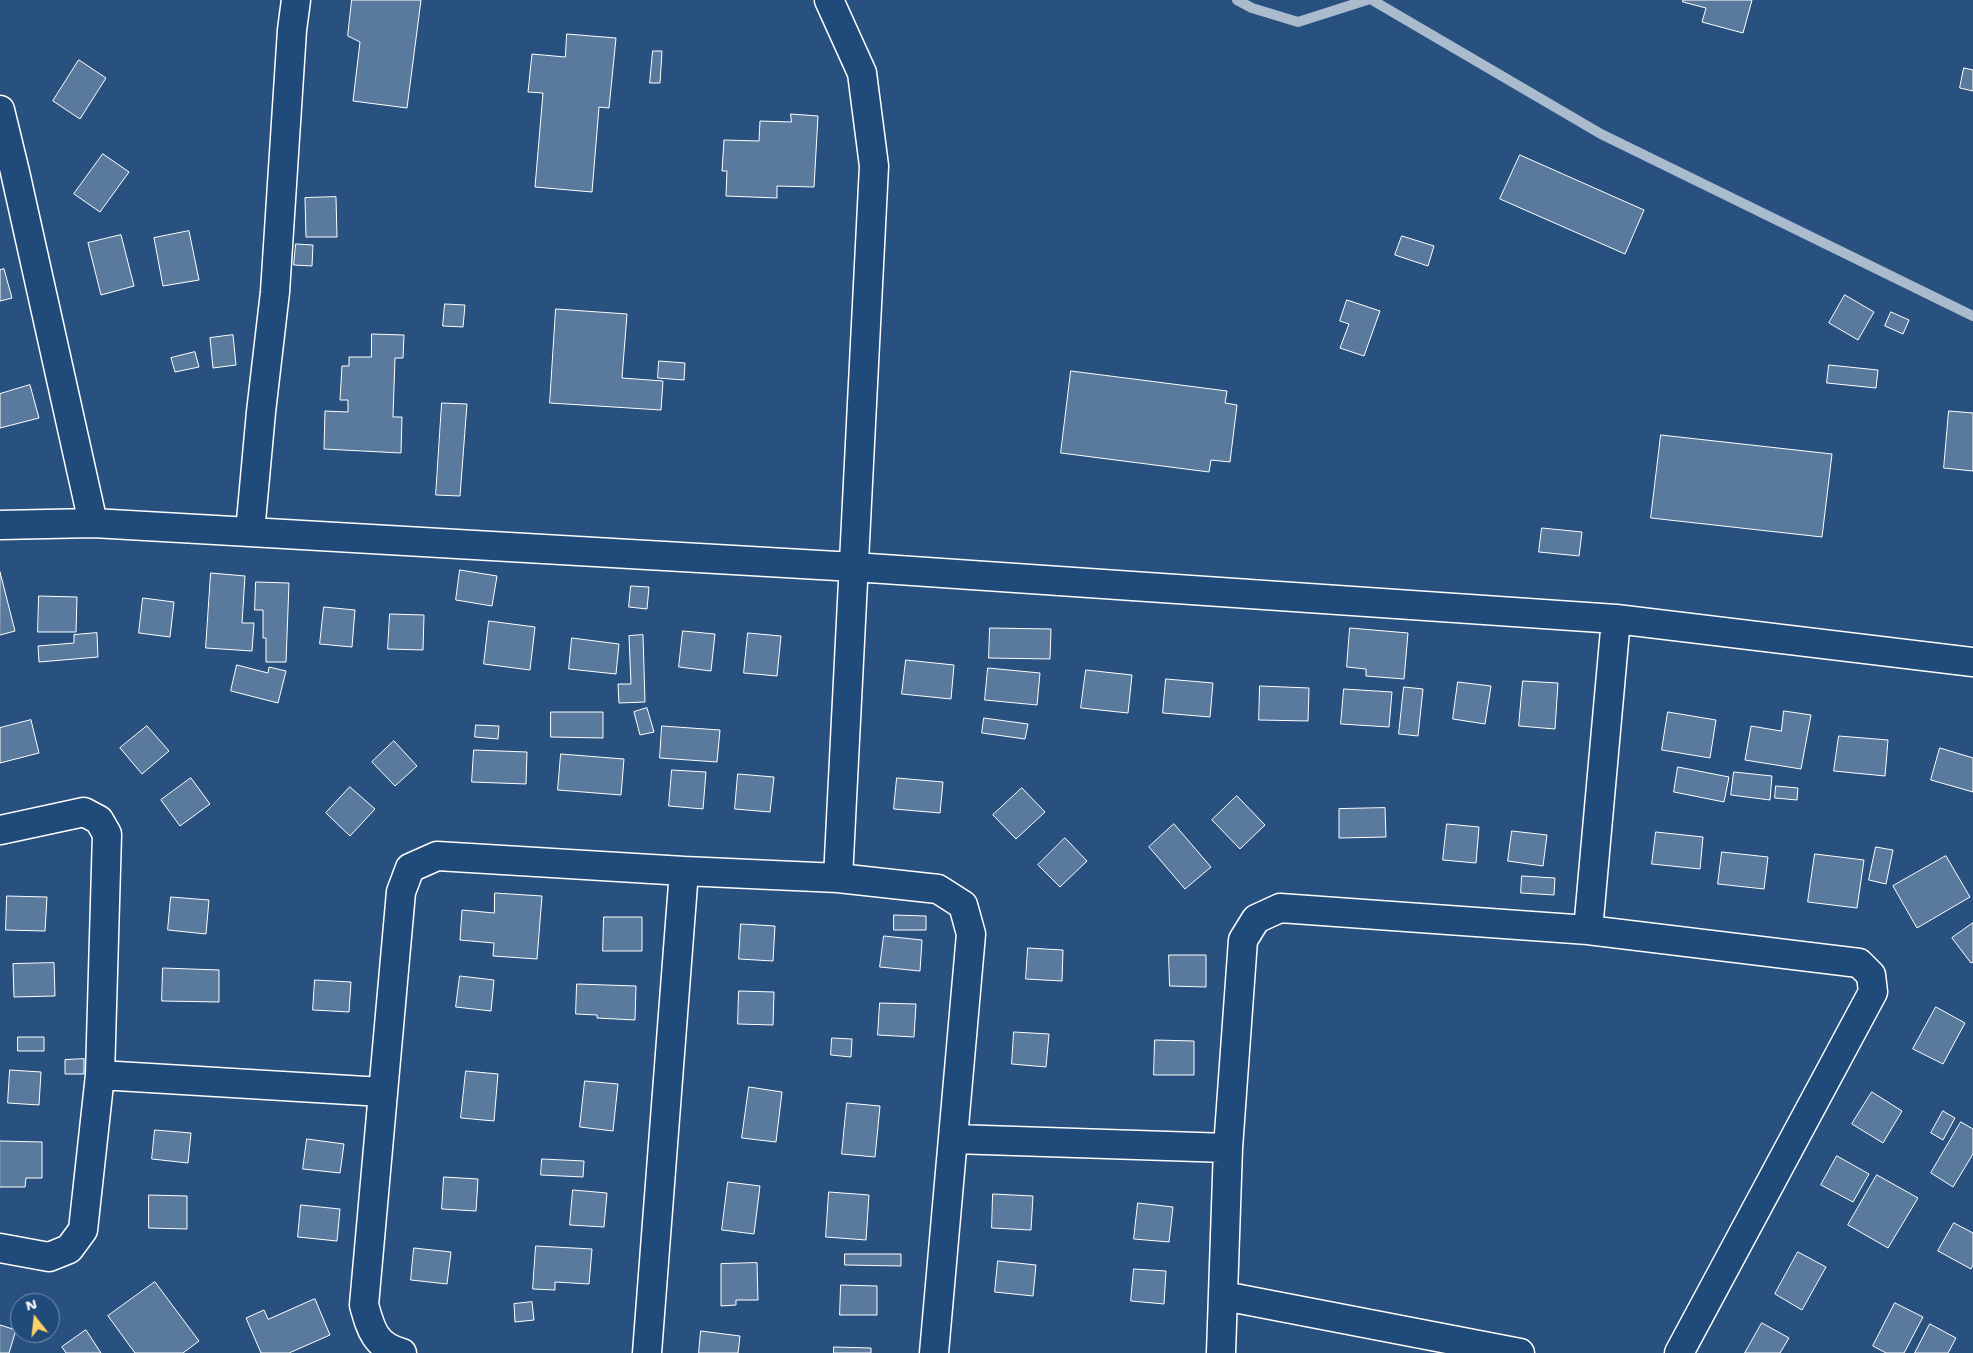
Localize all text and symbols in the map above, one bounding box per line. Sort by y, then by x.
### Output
north arrow [10,1293,60,1343]
text: N [23,1294,39,1315]

